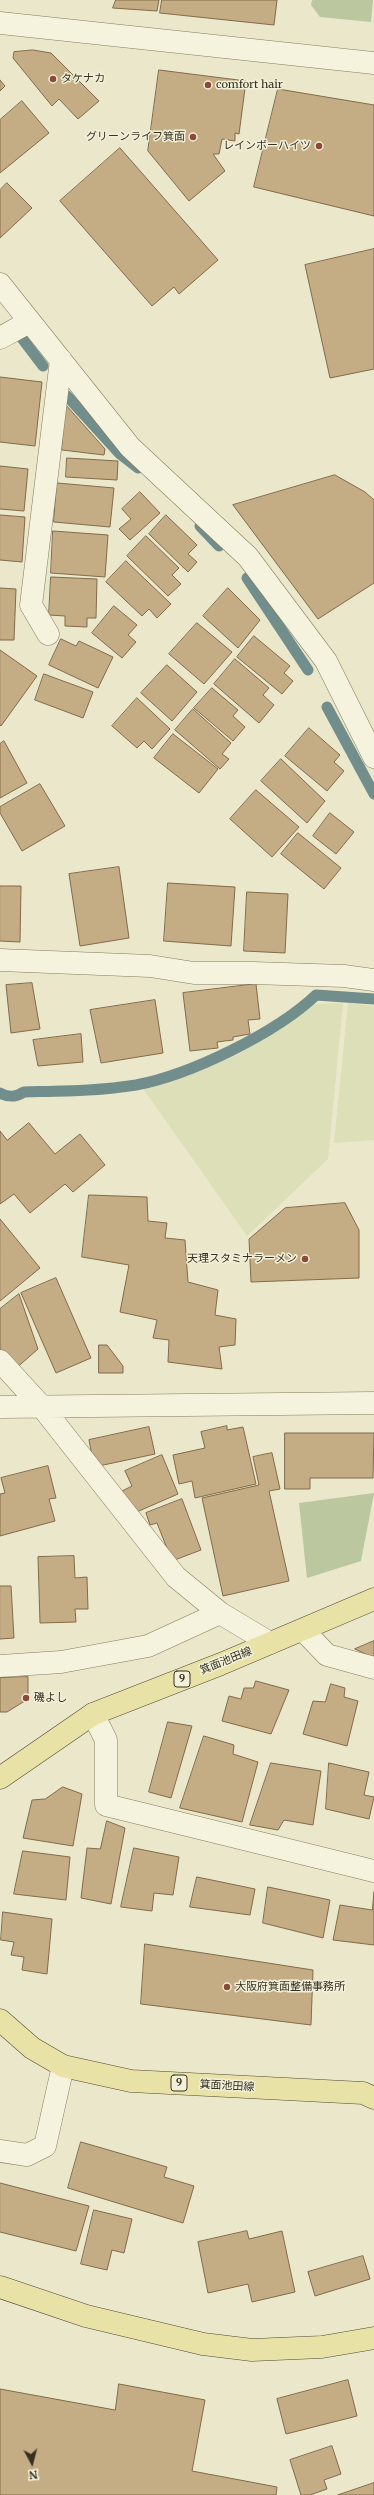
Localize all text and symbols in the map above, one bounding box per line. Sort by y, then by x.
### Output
place label: タケナカ [61,72,105,86]
marker: タケナカ [48,74,58,84]
place label: comfort hair [216,78,283,92]
marker: comfort hair [203,80,213,90]
place label: グリーンライフ箕面 [86,130,185,144]
marker: グリーンライフ箕面 [188,132,198,142]
place label: レインボーハイツ [223,139,311,153]
marker: レインボーハイツ [314,141,324,151]
place label: 天理スタミナラーメン [187,1252,297,1266]
marker: 天理スタミナラーメン [300,1254,310,1264]
street label: 箕面池田線 [198,1645,254,1677]
road number: 9 [174,1671,190,1687]
place label: 磯よし [34,1691,67,1705]
marker: 磯よし [21,1693,31,1703]
place label: 大阪府箕面整備事務所 [235,1980,345,1994]
marker: 大阪府箕面整備事務所 [222,1982,232,1992]
road number: 9 [171,2075,187,2091]
street label: 箕面池田線 [199,2078,255,2094]
north arrow [12,2443,52,2483]
text: N [28,2467,39,2482]

